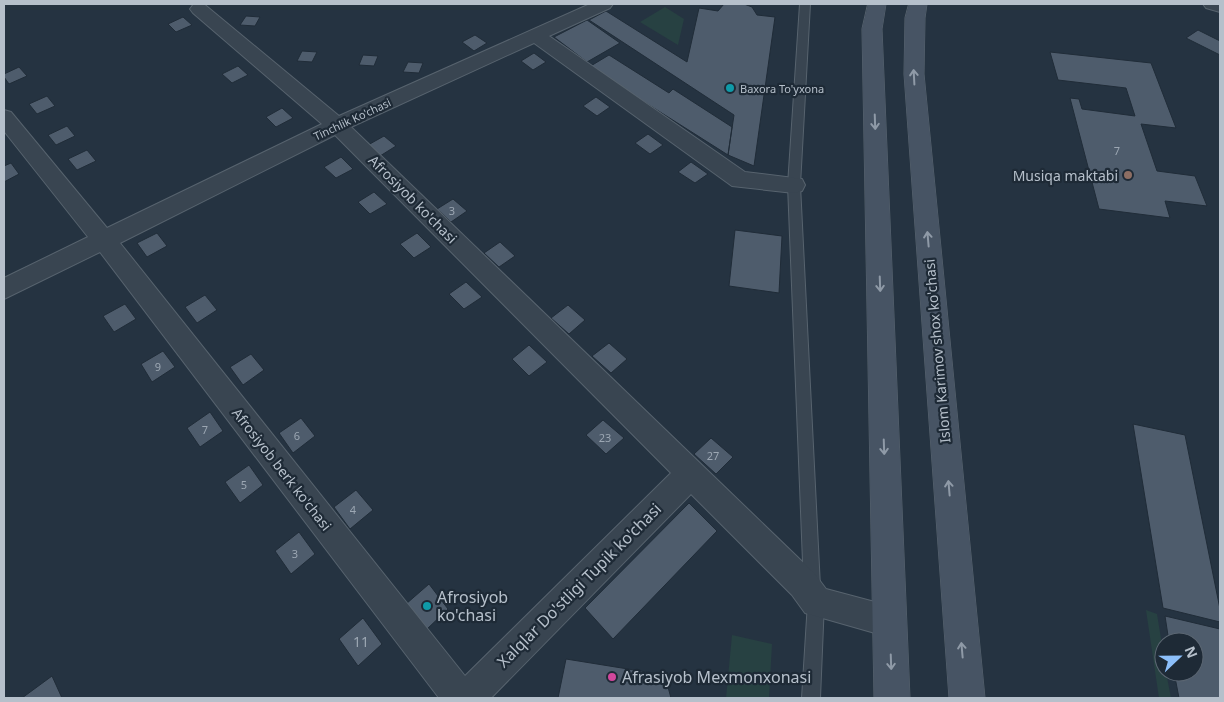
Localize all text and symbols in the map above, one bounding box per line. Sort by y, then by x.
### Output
one-way arrow [910,69,919,85]
place label: Baxora To'yxona [740,81,824,96]
marker: Baxora To'yxona [724,82,736,94]
street label: Tinchlik Ko'chasi [311,95,393,143]
one-way arrow [870,114,880,130]
house number: 7 [1114,143,1120,158]
street label: Afrosiyob ko'chasi [365,151,461,247]
place label: Musiqa maktabi [1013,166,1118,185]
marker: Musiqa maktabi [1122,169,1134,181]
house number: 3 [449,203,455,218]
one-way arrow [923,231,932,247]
street label: Islom Karimov shox ko'chasi [919,258,955,444]
one-way arrow [875,276,884,292]
house number: 9 [155,359,161,374]
street label: Afrosiyob berk ko'chasi [228,404,336,534]
house number: 7 [202,422,208,437]
house number: 6 [294,428,300,443]
house number: 23 [599,430,611,445]
one-way arrow [880,439,889,455]
house number: 27 [707,448,719,463]
house number: 5 [241,477,247,492]
one-way arrow [944,480,953,496]
street label: Xalqlar Do'stligi Tupik ko'chasi [492,498,666,672]
house number: 4 [350,502,357,517]
house number: 3 [292,546,298,561]
place label: Afrosiyob ko'chasi [437,586,508,626]
marker: Afrosiyob ko'chasi [421,600,433,612]
house number: 11 [353,632,369,651]
north arrow [1154,632,1204,682]
one-way arrow [958,642,967,658]
text: N [1181,643,1202,661]
one-way arrow [886,654,895,670]
place label: Afrasiyob Mexmonxonasi [622,666,811,688]
marker: Afrasiyob Mexmonxonasi [606,671,618,683]

